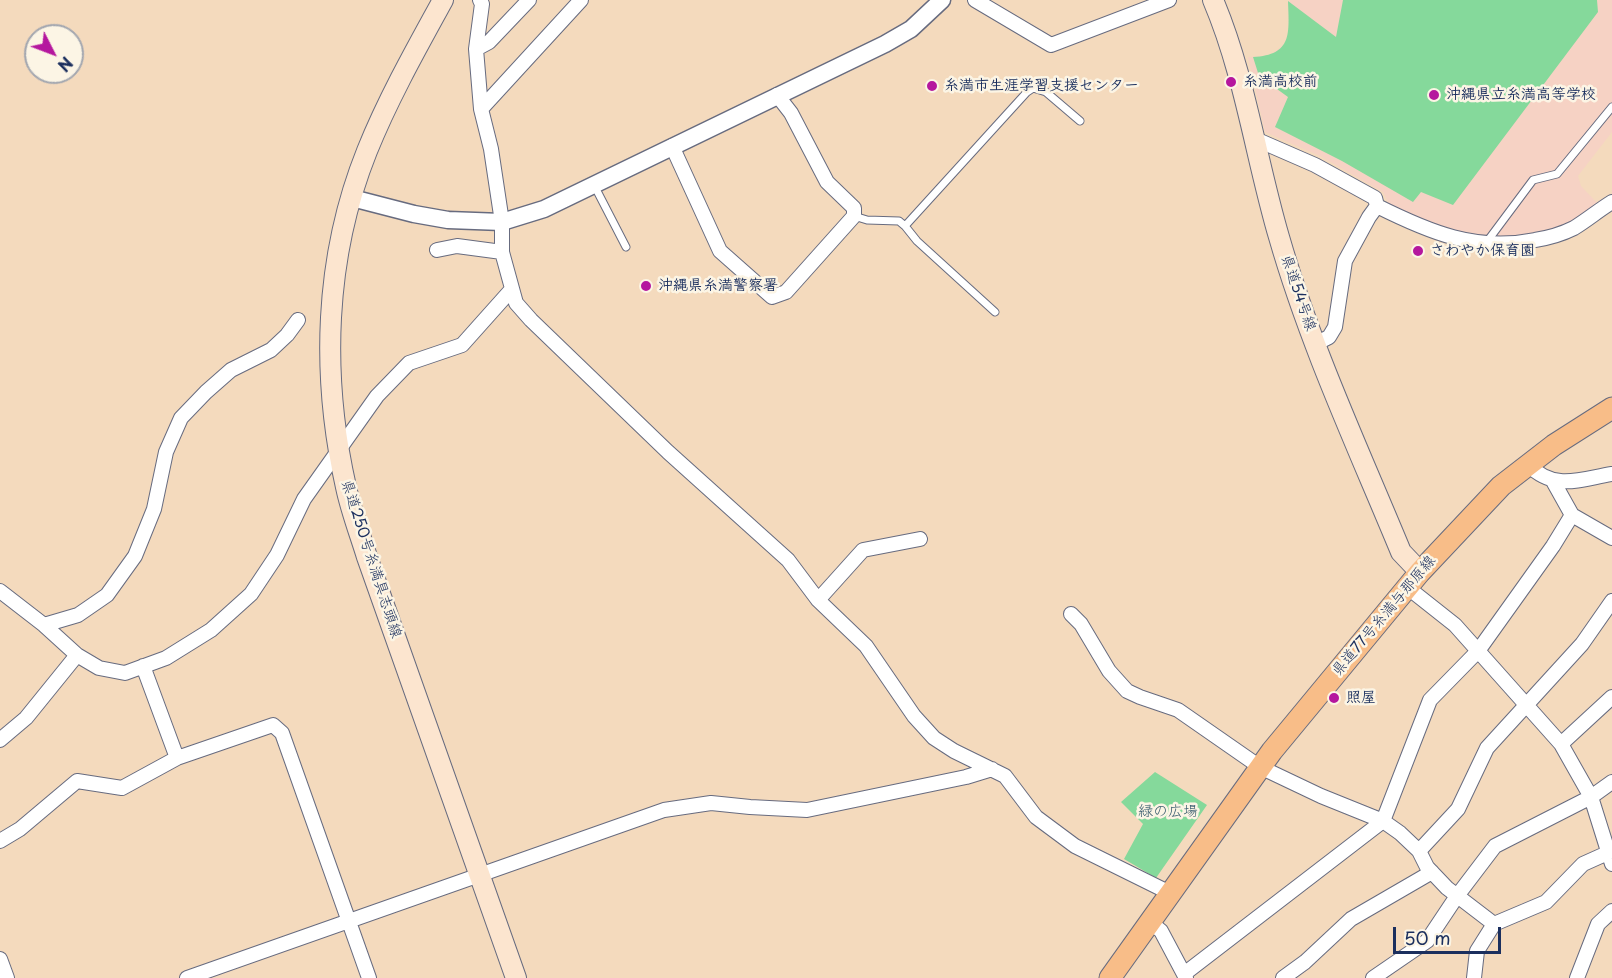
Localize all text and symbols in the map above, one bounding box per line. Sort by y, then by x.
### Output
north arrow [24,24,84,84]
text: N [53,52,79,77]
place label: 糸満高校前 [1243,73,1318,91]
marker: 糸満高校前 [1224,75,1238,89]
place label: 糸満市生涯学習支援センター [944,77,1139,95]
marker: 糸満市生涯学習支援センター [925,79,939,93]
place label: 沖縄県立糸満高等学校 [1446,86,1596,104]
marker: 沖縄県立糸満高等学校 [1427,88,1441,102]
place label: さわやか保育園 [1430,242,1535,260]
marker: さわやか保育園 [1411,244,1425,258]
street label: 県道54号線 [1277,252,1319,334]
place label: 沖縄県糸満警察署 [658,277,778,295]
marker: 沖縄県糸満警察署 [639,279,653,293]
street label: 県道250号糸満具志頭線 [337,477,405,641]
street label: 県道77号糸満与那原線 [1328,552,1440,680]
place label: 照屋 [1346,689,1376,707]
marker: 照屋 [1327,691,1341,705]
park label: 緑の広場 [1138,803,1198,821]
scale bar [1396,915,1504,953]
text: 50 m [1404,924,1451,951]

